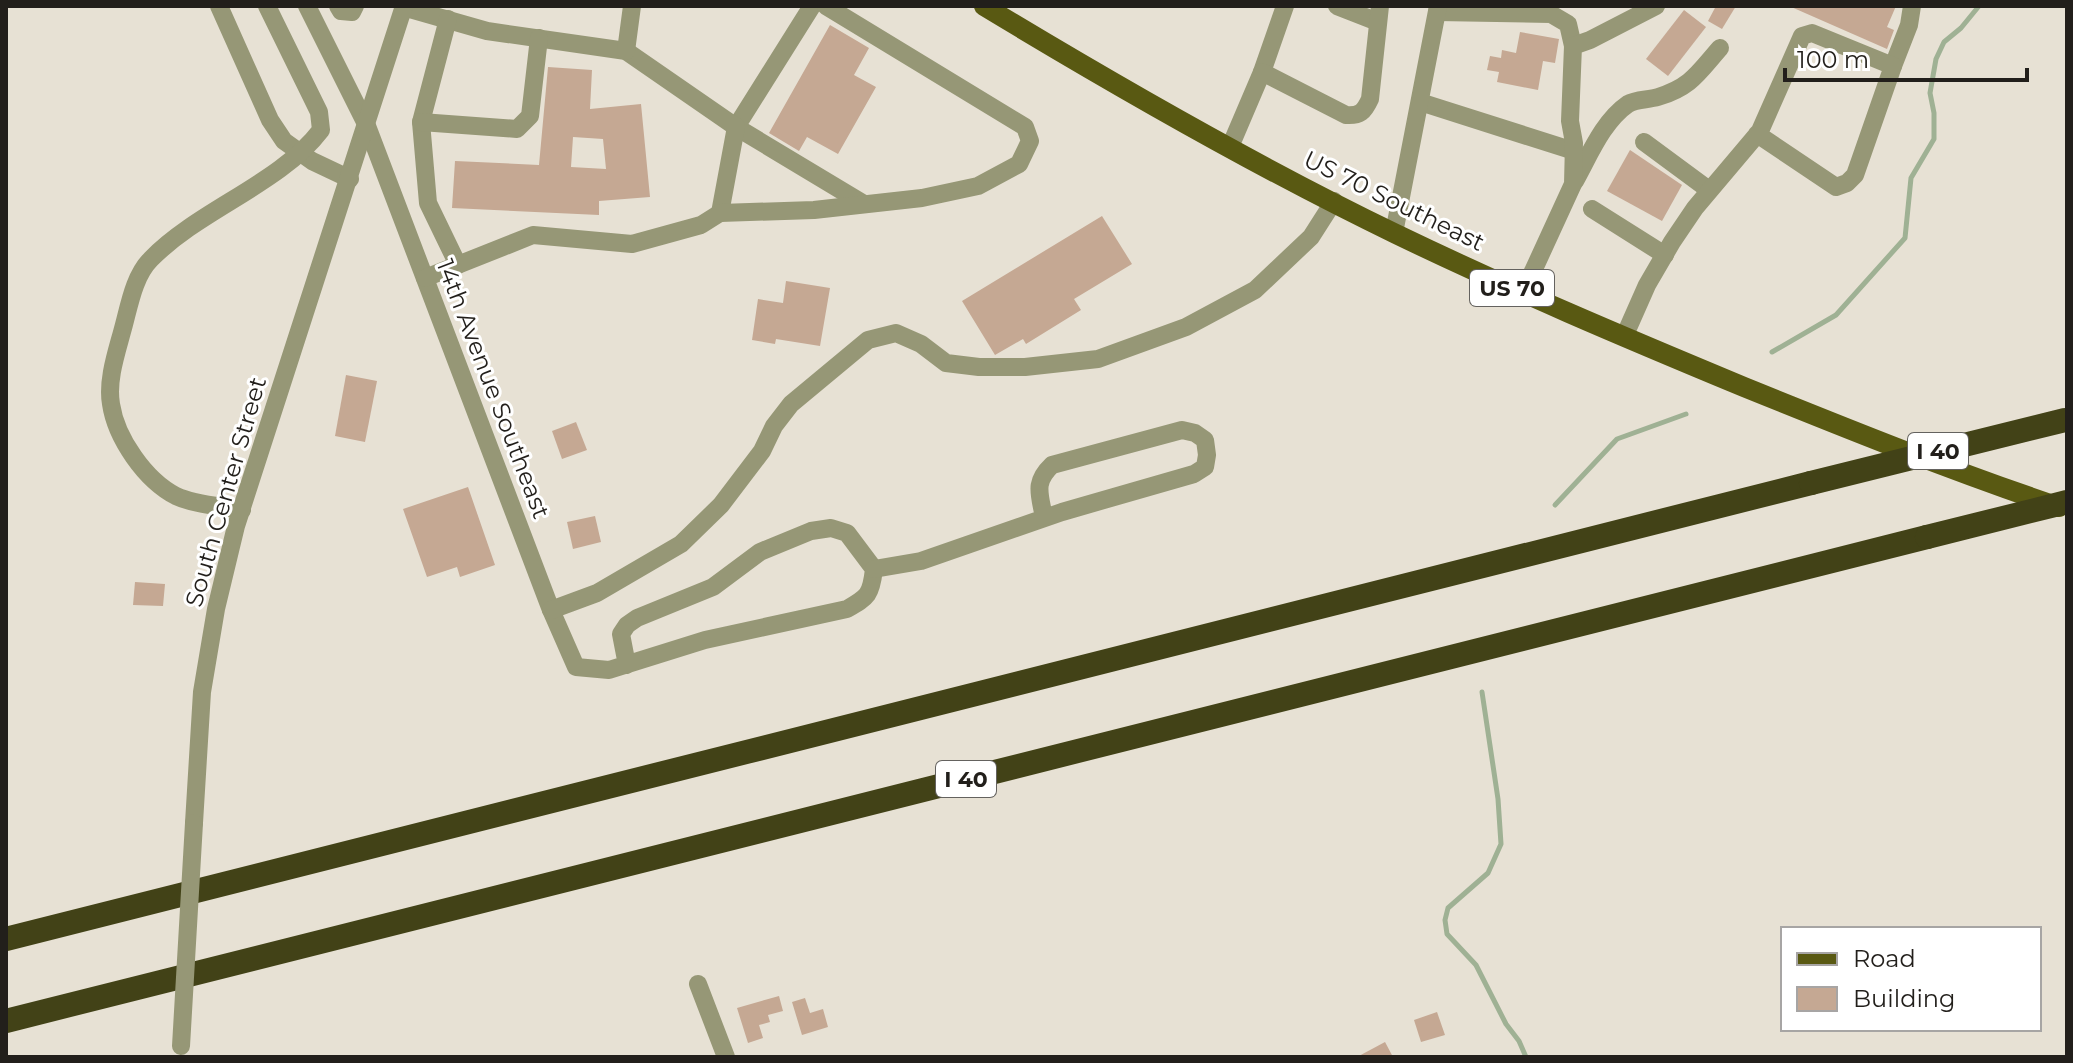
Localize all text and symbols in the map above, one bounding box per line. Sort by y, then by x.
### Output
scale bar [1785,32,2027,82]
text: 100 m [1797,45,1869,74]
street label: US 70 Southeast [1299,144,1490,257]
street label: 14th Avenue Southeast [431,255,556,523]
road number: US 70 [1470,270,1554,306]
street label: South Center Street [179,373,272,610]
road number: I 40 [1908,433,1968,469]
road number: I 40 [936,761,996,797]
legend [1781,927,2041,1031]
text: Road [1853,944,1916,973]
text: Building [1853,984,1956,1013]

